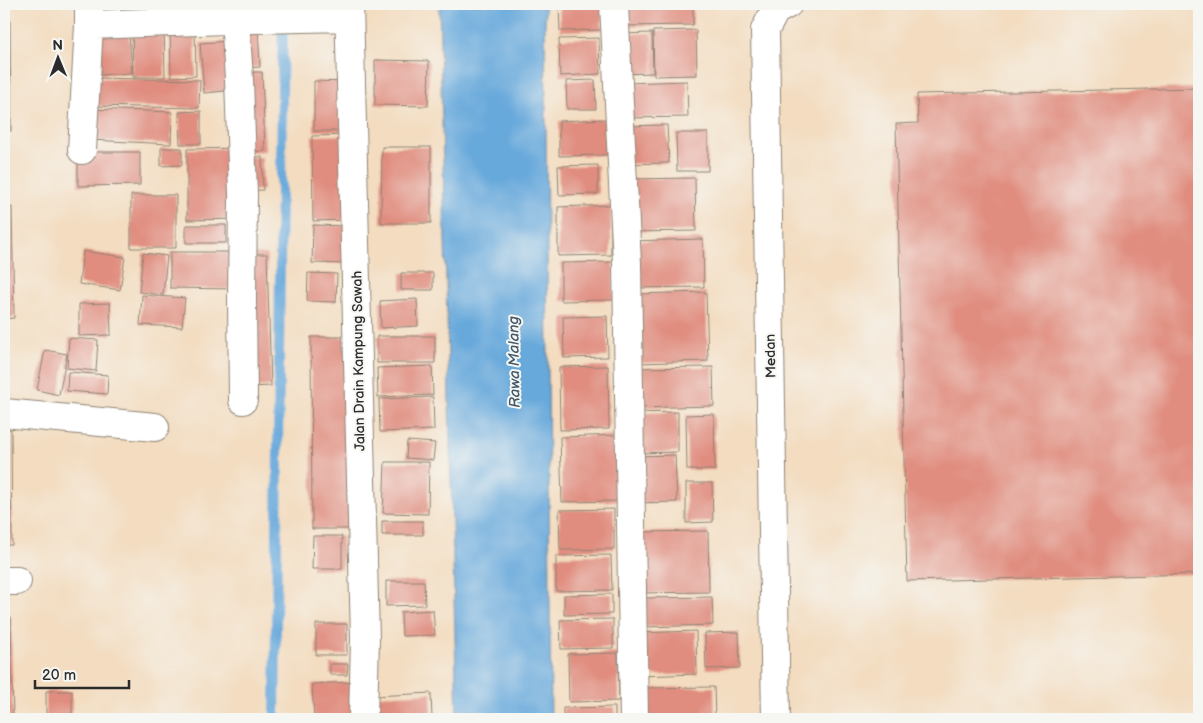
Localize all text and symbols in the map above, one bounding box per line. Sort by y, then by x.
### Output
north arrow [32,32,82,82]
text: N [52,37,63,54]
street label: Jalan Drain Kampung Sawah [348,270,369,451]
water label: Rawa Malang [504,315,525,408]
street label: Medan [762,334,779,378]
scale bar [35,658,129,690]
text: 20 m [42,666,76,685]

